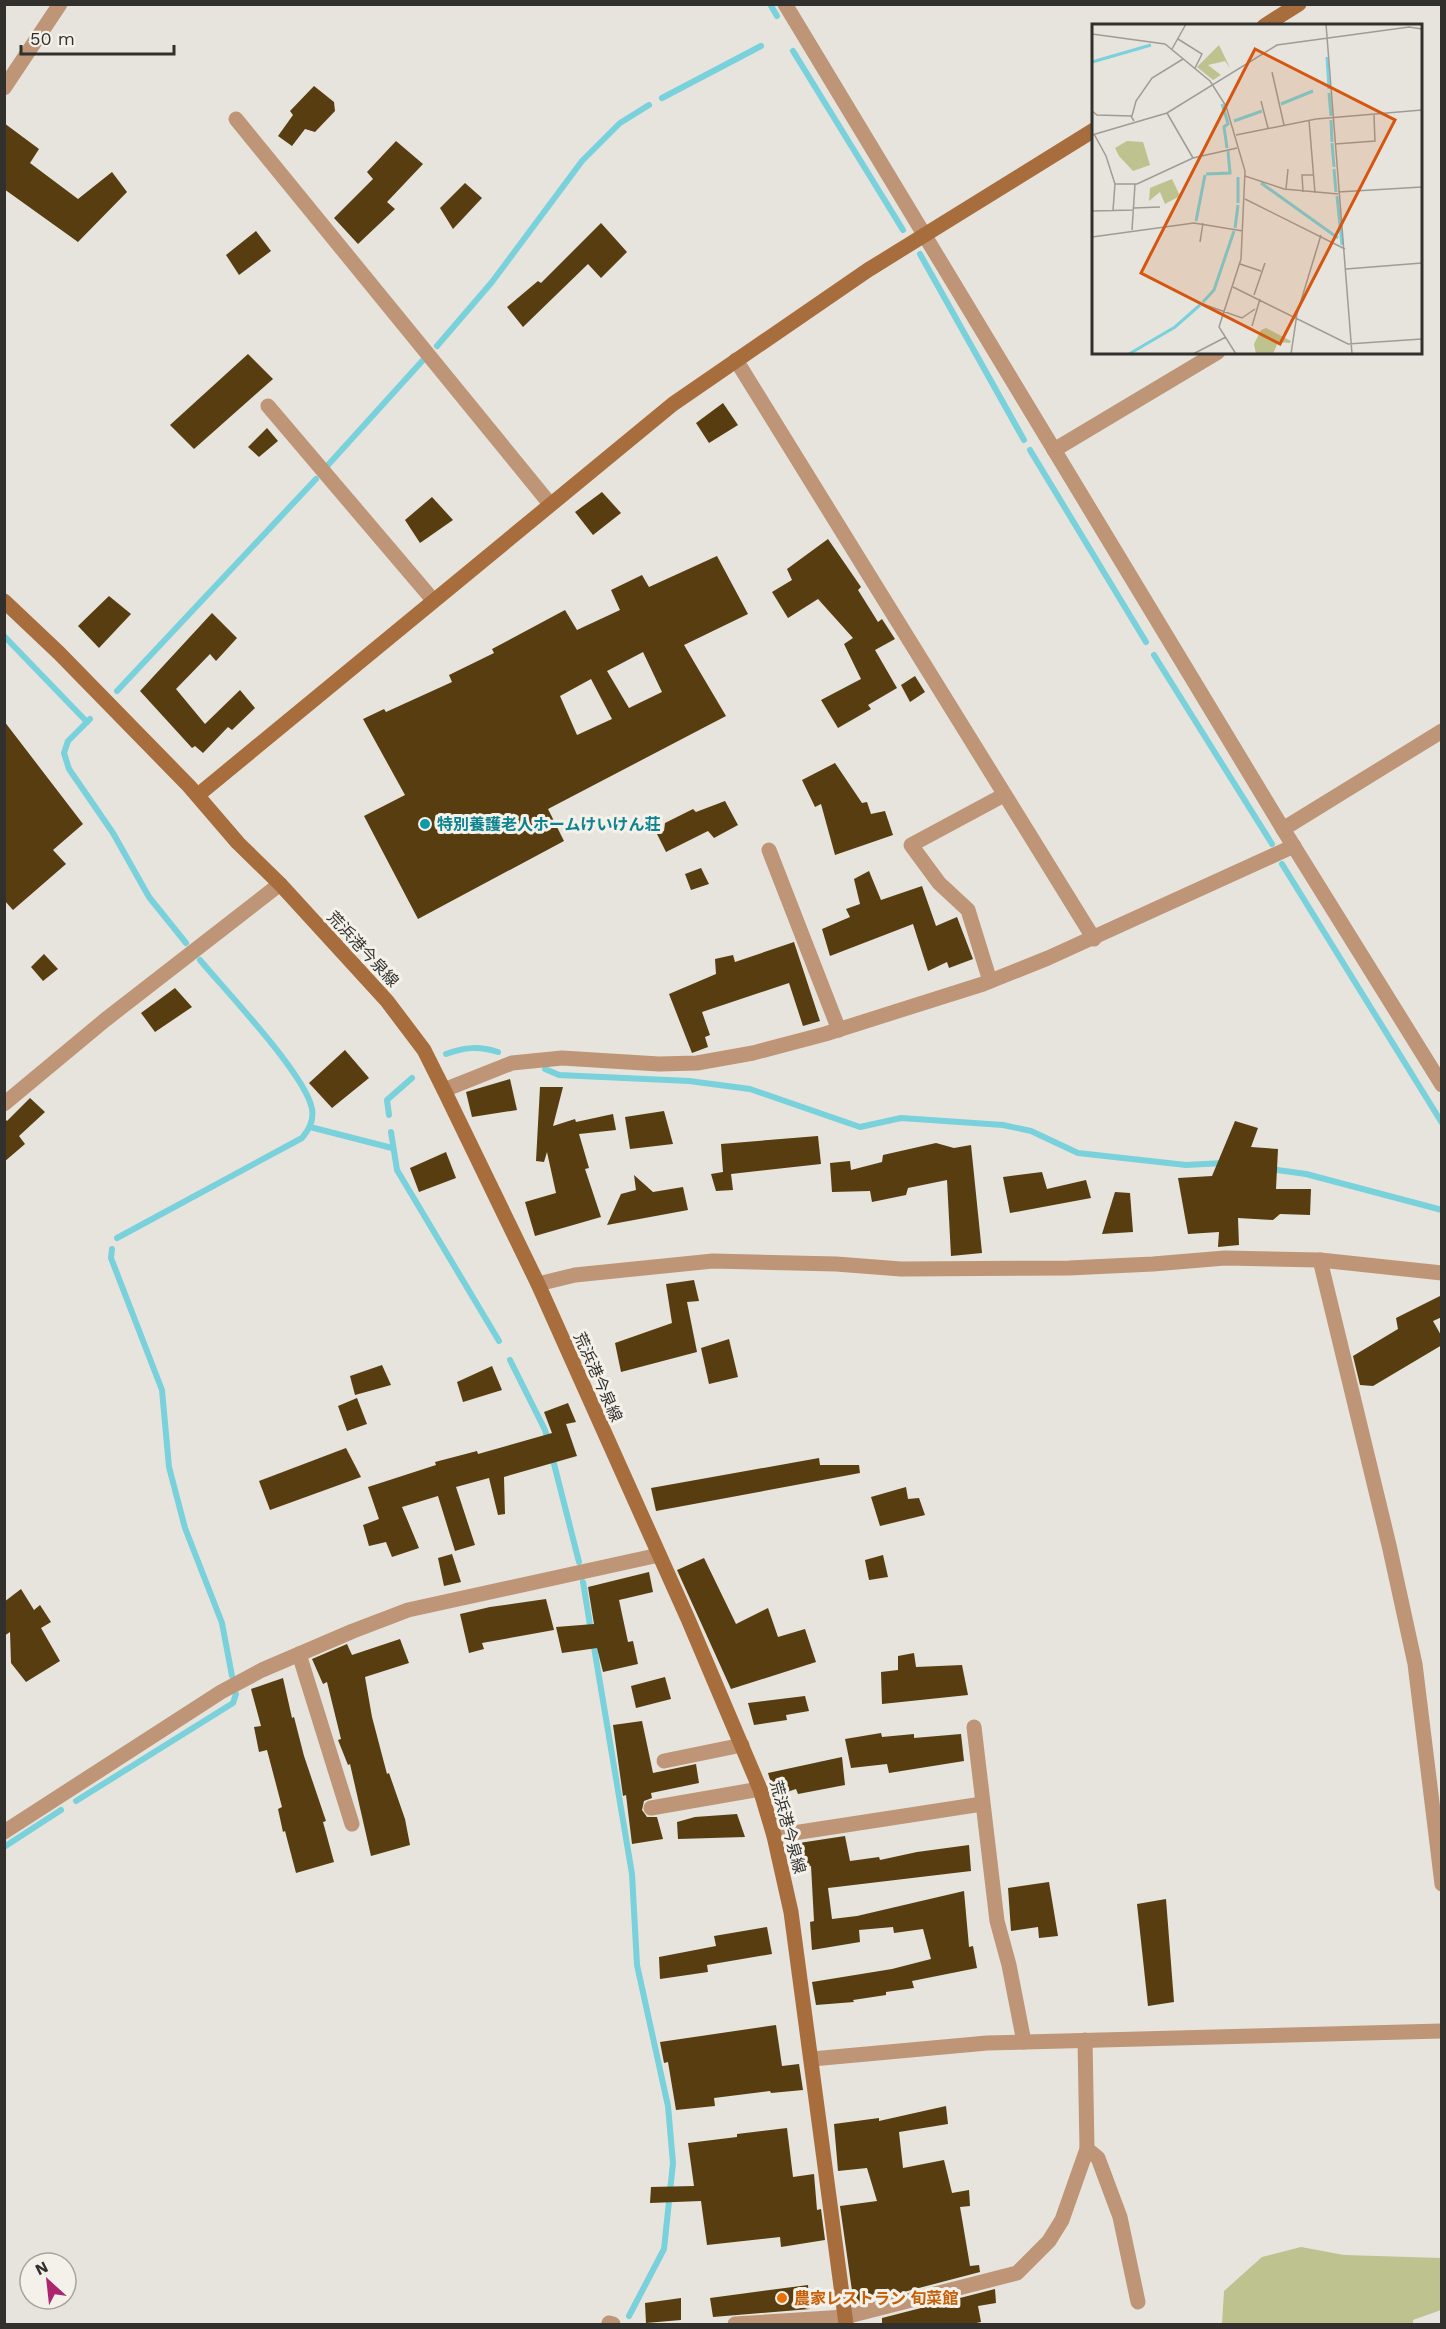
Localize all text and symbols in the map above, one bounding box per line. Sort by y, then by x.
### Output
scale bar [21,18,174,56]
inset map [1092,24,1422,354]
text: 50 m [30,28,75,49]
place label: 特別養護老人ホームけいけん荘 [437,815,661,834]
marker: 特別養護老人ホームけいけん荘 [418,817,432,831]
street label: 荒浜港今泉線 [323,907,403,991]
street label: 荒浜港今泉線 [570,1329,626,1425]
street label: 荒浜港今泉線 [766,1778,810,1876]
north arrow [18,2251,78,2311]
text: N [32,2257,51,2279]
place label: 農家レストラン 旬菜館 [794,2289,959,2308]
marker: 農家レストラン 旬菜館 [775,2291,789,2305]

